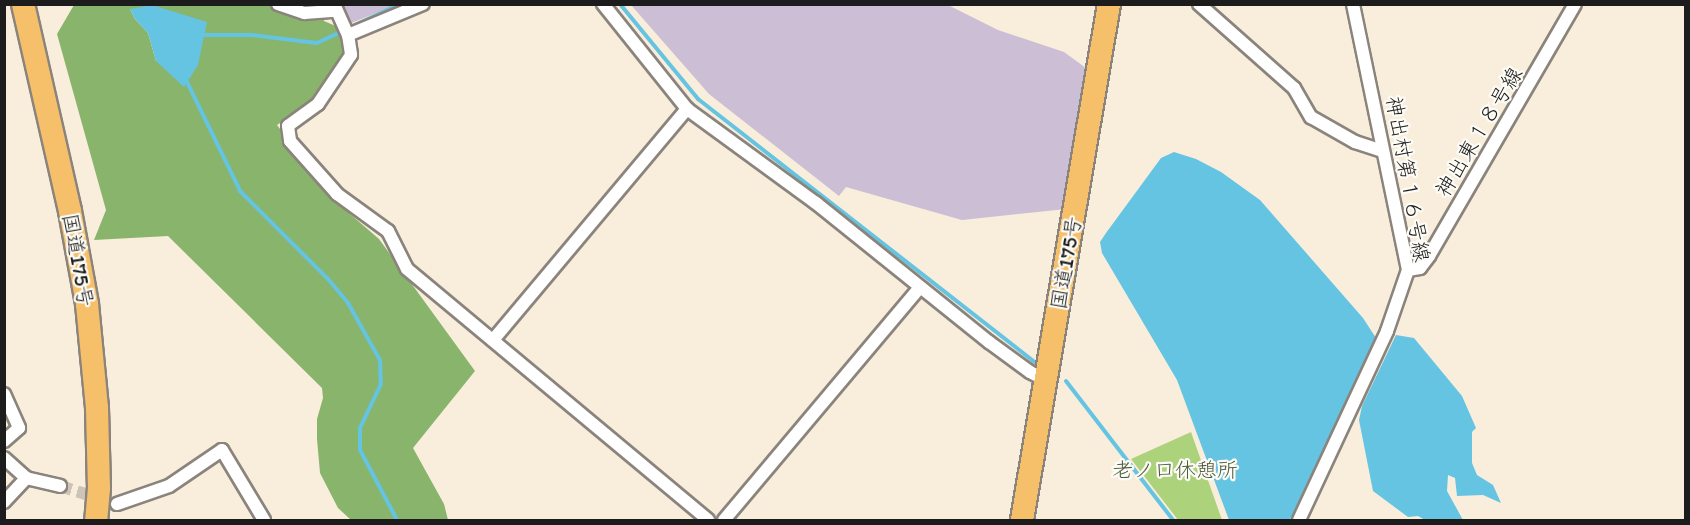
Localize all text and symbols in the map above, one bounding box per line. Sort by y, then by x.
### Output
street label: 神出東１８号線 [1430,63,1528,201]
street label: 神出村第１６号線 [1381,94,1435,264]
street label: 国道175号 [57,211,99,309]
street label: 国道175号 [1045,214,1087,312]
park label: 老ノ口休憩所 [1112,457,1238,483]

